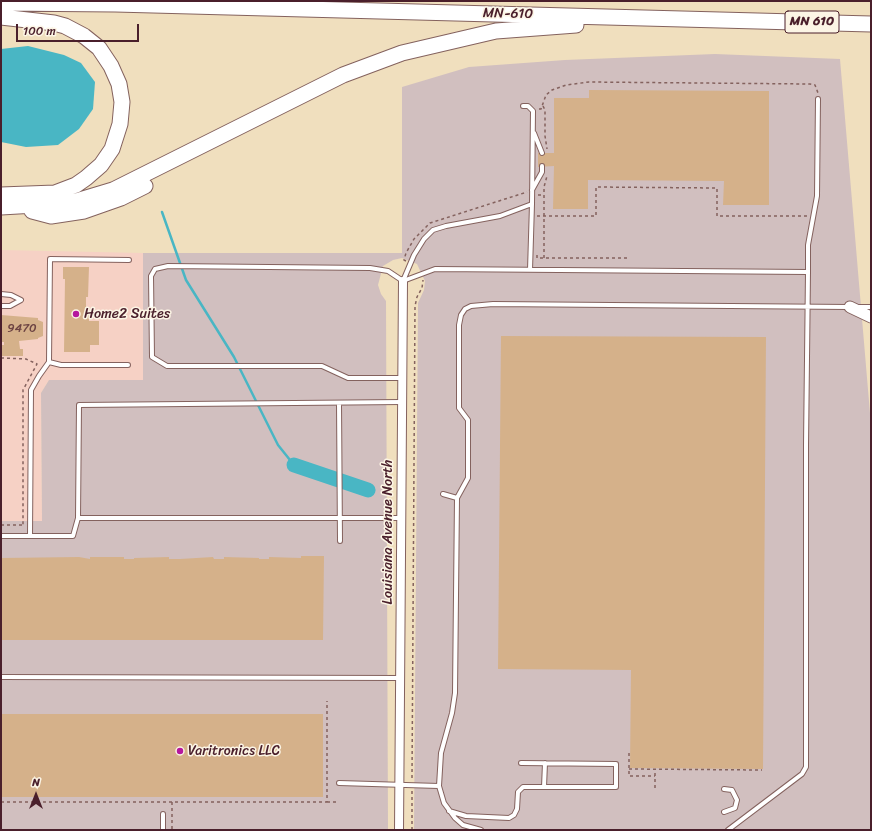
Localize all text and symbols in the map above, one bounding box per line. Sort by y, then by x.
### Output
street label: MN-610 [483,5,533,23]
road number: MN 610 [785,11,839,33]
scale bar [18,16,141,42]
text: 100 m [23,20,56,42]
place label: Home2 Suites [84,306,170,322]
marker: Home2 Suites [71,309,81,319]
house number: 9470 [7,322,37,336]
street label: Louisiana Avenue North [380,460,396,604]
place label: Varitronics LLC [188,743,280,759]
marker: Varitronics LLC [175,746,185,756]
text: N [32,773,40,792]
north arrow [16,775,56,815]

